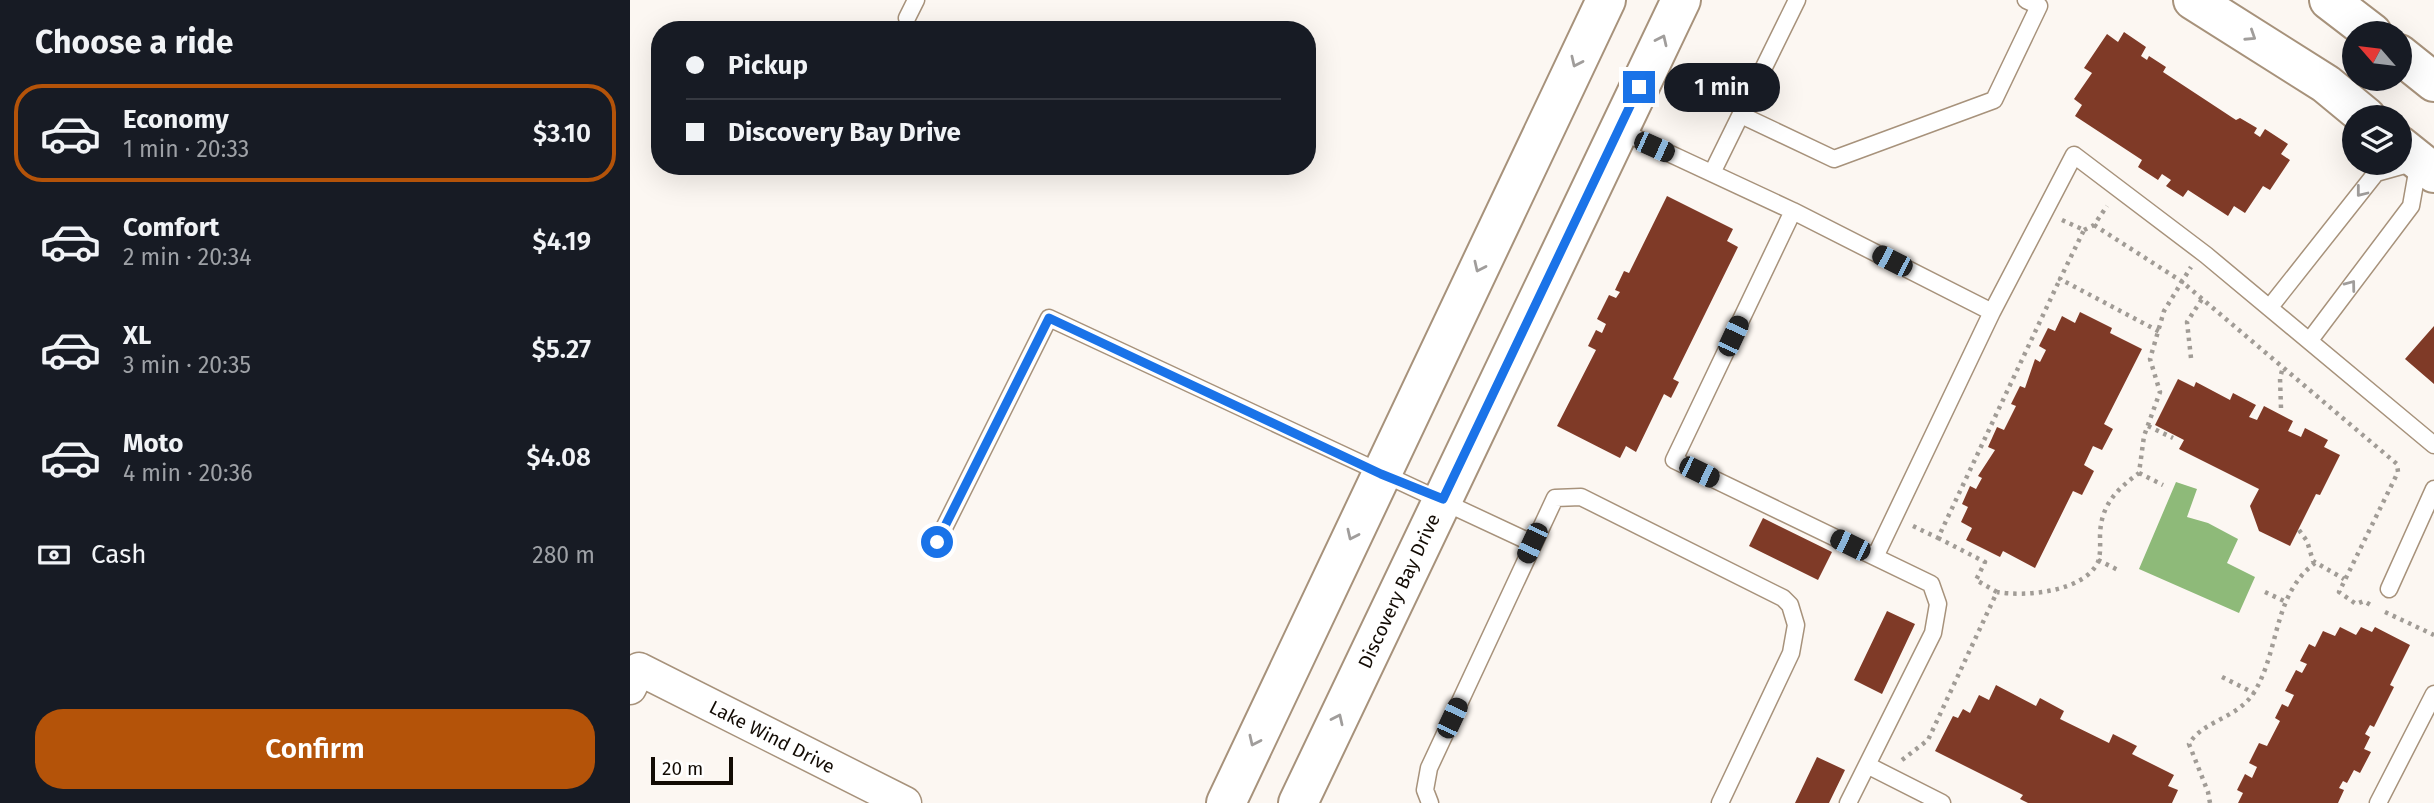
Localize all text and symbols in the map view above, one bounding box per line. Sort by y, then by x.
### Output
north arrow [2342,21,2412,91]
map controls [2342,21,2412,175]
text: Choose a ride [35,23,233,61]
one-way arrow [2243,28,2256,41]
one-way arrow [1654,34,1668,47]
text: Pickup [728,50,808,81]
one-way arrow [1571,55,1585,67]
callout: 1 min [1664,62,1779,112]
route end [1623,71,1655,103]
text: 1 min [1694,73,1750,101]
icon: car [39,102,102,165]
text: Economy [123,104,229,135]
button: layers [2342,105,2412,175]
text: Discovery Bay Drive [728,117,961,148]
text: $3.10 [533,118,591,149]
car [1631,129,1678,165]
text: 1 min · 20:33 [123,135,249,163]
one-way arrow [2357,184,2370,196]
icon: car [39,210,102,273]
text: Comfort [123,212,219,243]
text: $4.19 [532,226,591,257]
car [1869,242,1916,280]
text: 2 min · 20:34 [123,243,251,271]
one-way arrow [1473,260,1487,272]
one-way arrow [2343,281,2355,293]
car [1715,313,1752,359]
icon: car [39,318,102,381]
text: XL [123,320,151,351]
text: $5.27 [532,334,591,365]
text: 3 min · 20:35 [123,351,251,379]
icon: car [39,426,102,489]
text: Moto [123,428,183,459]
text: $4.08 [526,442,591,473]
car [1676,453,1723,491]
text: 4 min · 20:36 [123,459,252,487]
street label: Discovery Bay Drive [1353,510,1445,672]
car [1514,520,1551,566]
route start [921,526,953,558]
car [1827,526,1874,564]
one-way arrow [1346,528,1360,540]
icon: cash [35,536,73,574]
text: Cash [91,539,147,570]
text: 280 m [532,541,595,569]
street label: Lake Wind Drive [705,695,839,779]
car [1434,695,1471,741]
button: Confirm [35,709,595,789]
one-way arrow [1330,714,1344,726]
one-way arrow [1249,734,1263,746]
scale bar [651,754,733,786]
text: 20 m [662,757,703,780]

